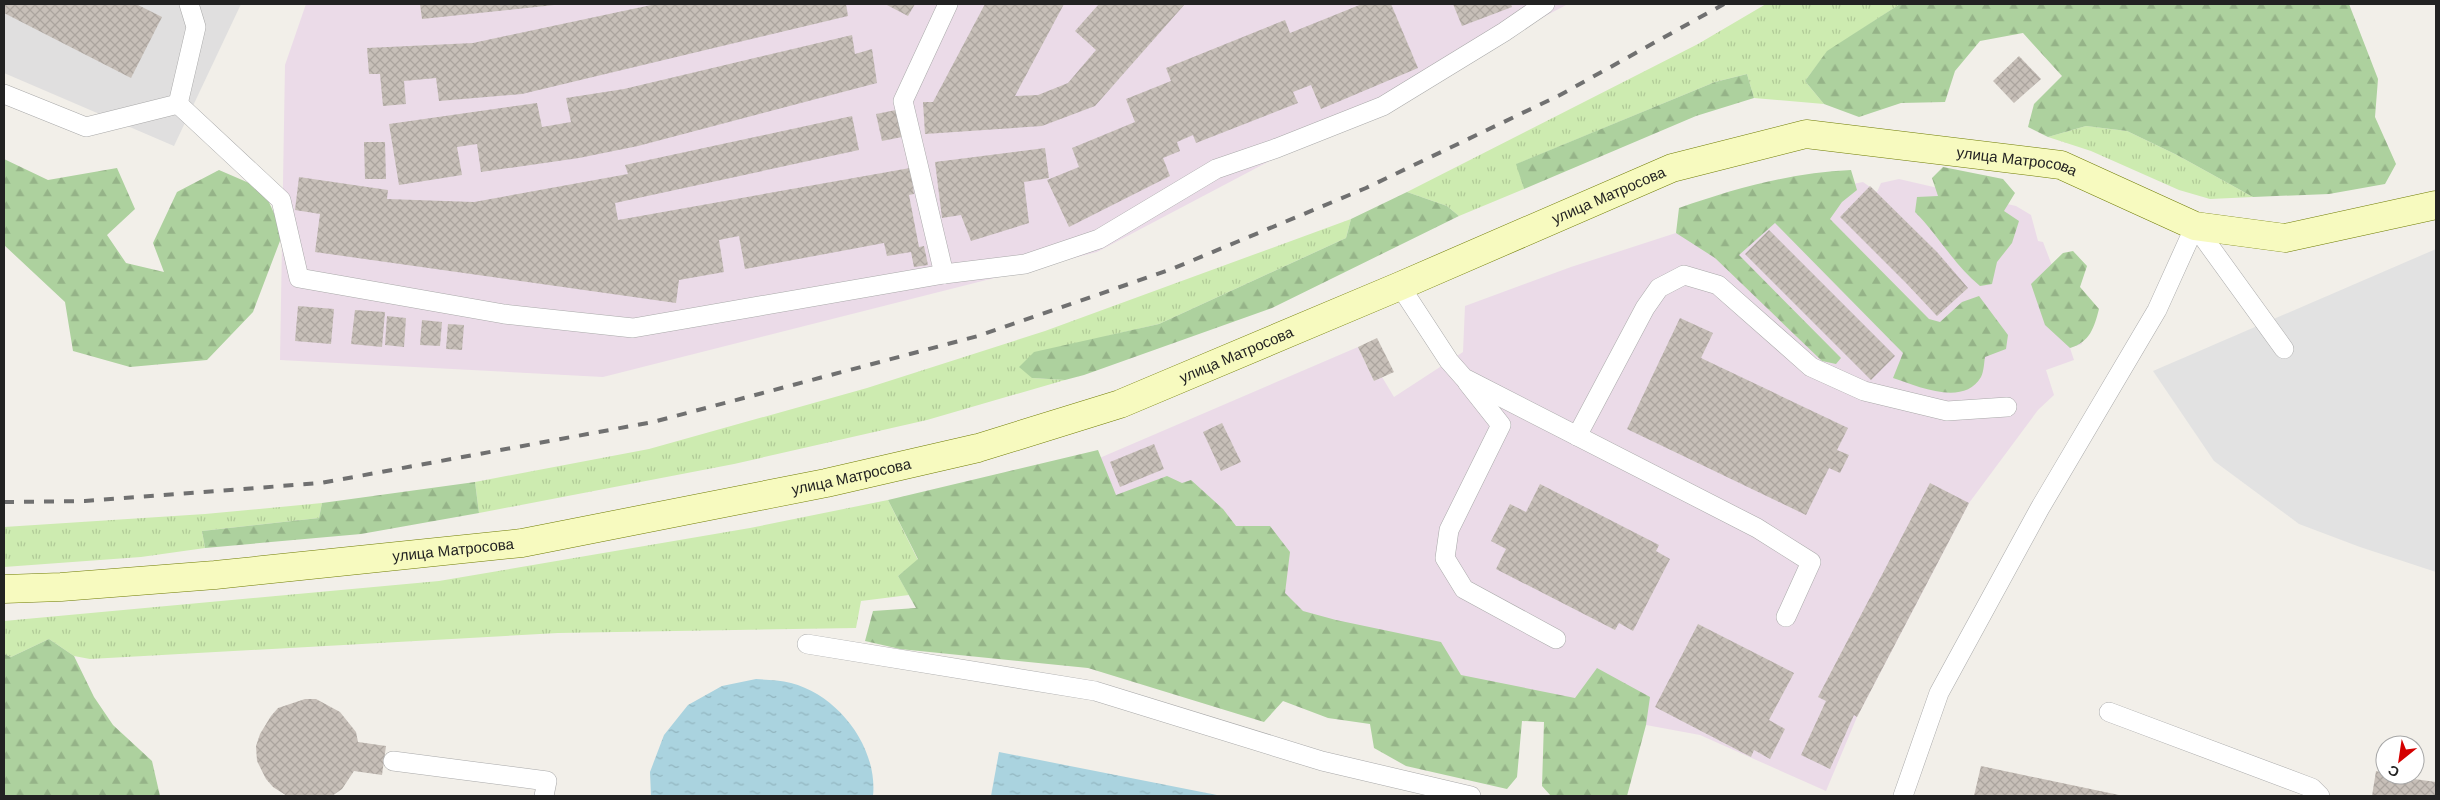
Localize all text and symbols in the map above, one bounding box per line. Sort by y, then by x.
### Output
street label: улица Матросова [1956,143,2081,180]
street label: улица Матросова [1549,163,1668,227]
street label: улица Матросова [1177,323,1296,386]
street label: улица Матросова [790,455,913,498]
street label: улица Матросова [392,535,515,564]
north arrow [2375,735,2425,785]
text: С [2385,762,2402,781]

